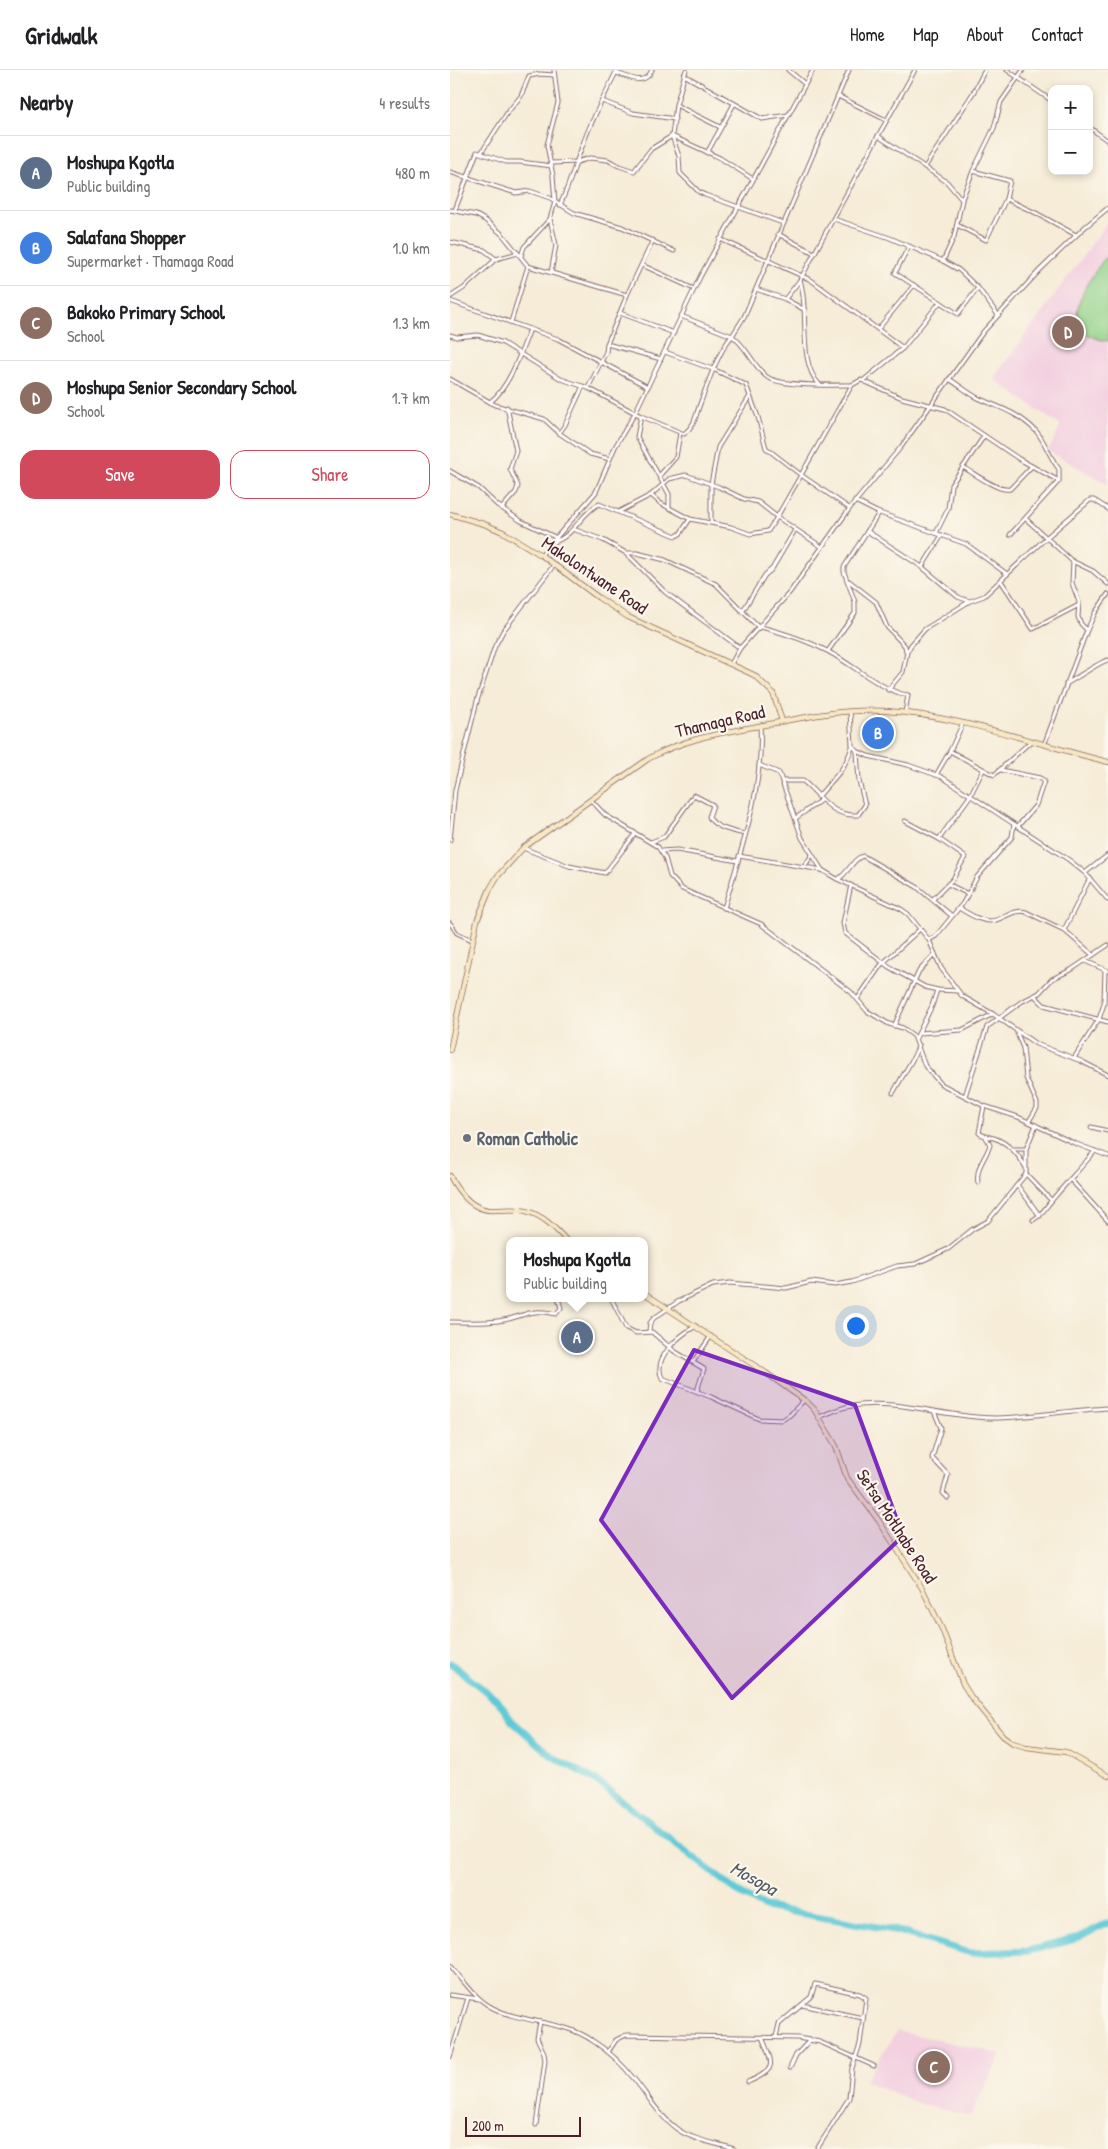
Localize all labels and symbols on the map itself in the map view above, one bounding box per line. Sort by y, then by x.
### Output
pin: D [1052,313,1084,351]
street label: Makolontwane Road [537,530,653,620]
street label: Thamaga Road [673,699,767,743]
pin: B [862,714,894,752]
place label: Roman Catholic [477,1126,579,1151]
marker: Roman Catholic [461,1132,473,1144]
your location [843,1313,869,1339]
pin: A [561,1318,593,1356]
street label: Setsa Motlhabe Road [851,1464,943,1588]
water label: Mosopa [726,1855,784,1903]
pin: C [918,2048,950,2086]
scale bar [465,2114,581,2137]

